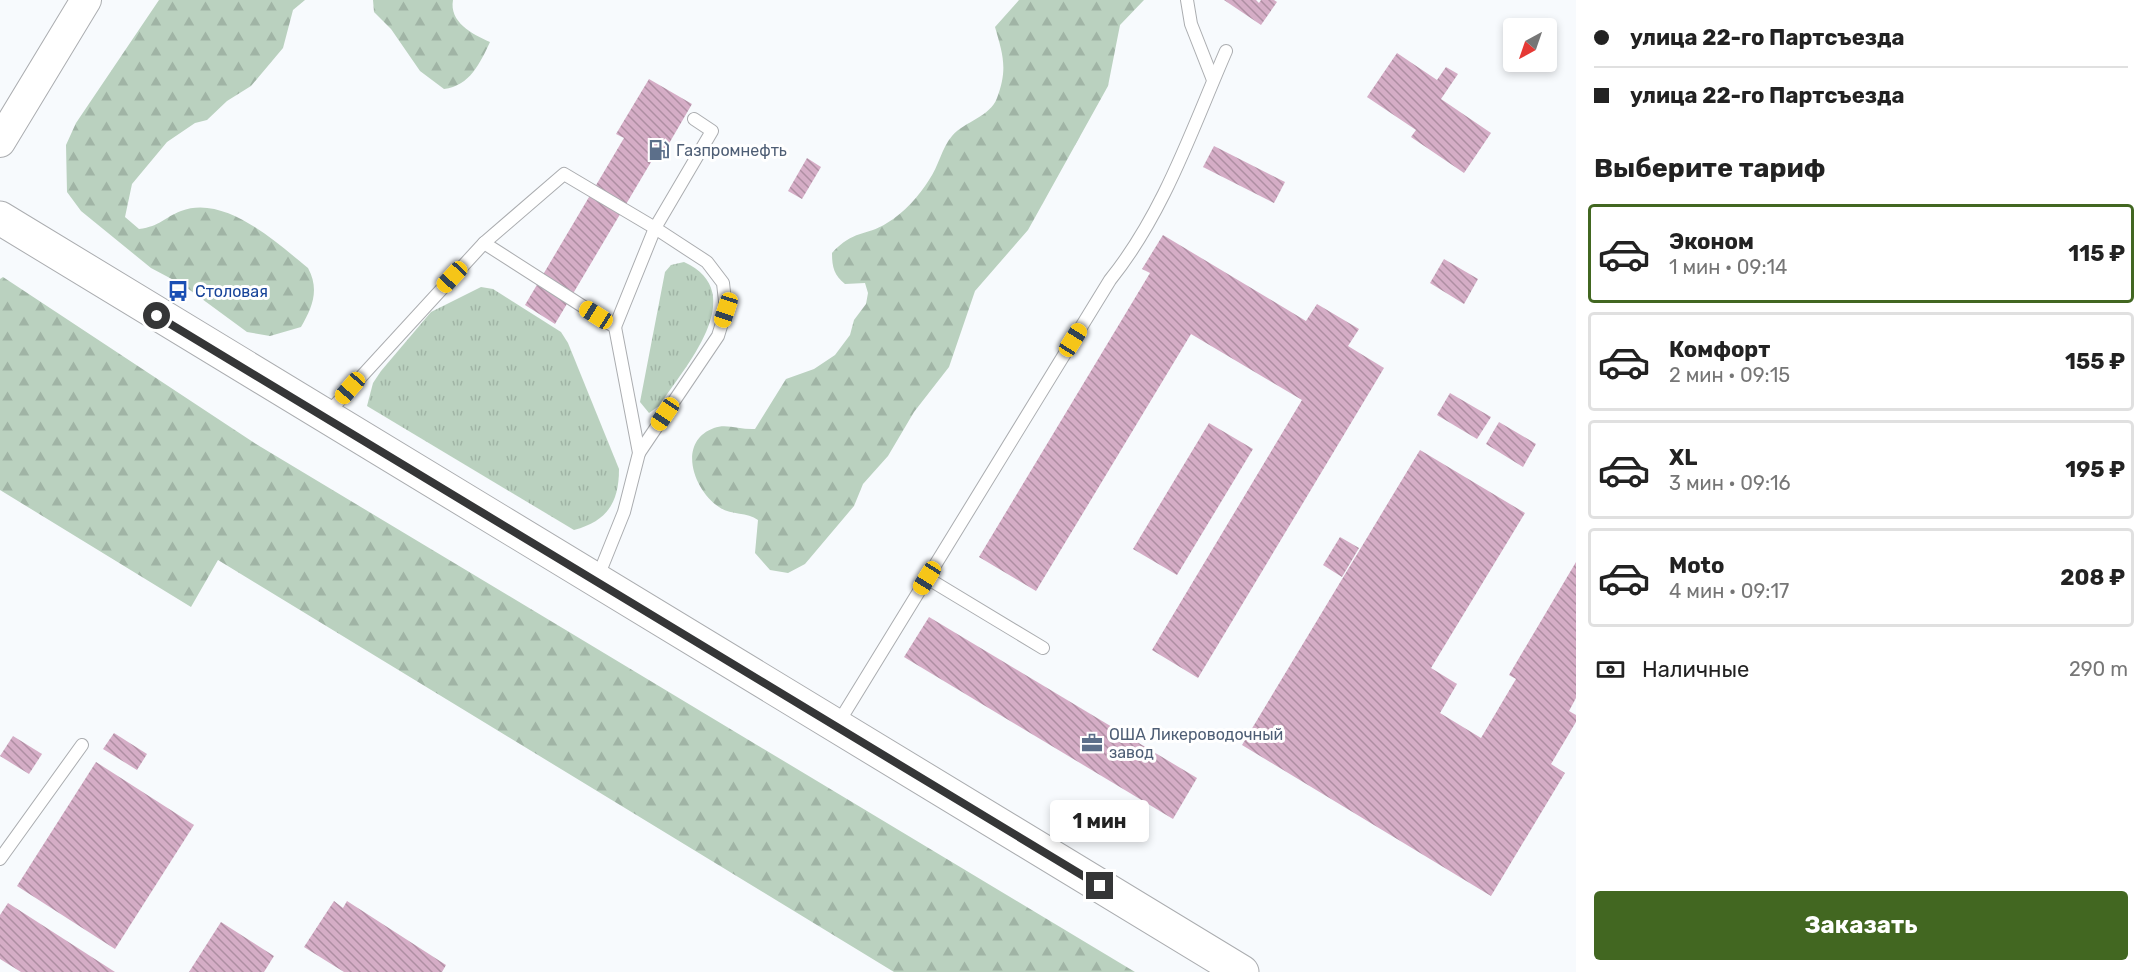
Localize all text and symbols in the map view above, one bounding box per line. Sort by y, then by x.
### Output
north arrow [1503,18,1557,72]
map controls [1503,18,1557,72]
text: улица 22-го Партсъезда [1630,24,1904,51]
text: улица 22-го Партсъезда [1630,82,1904,109]
fuel station icon: Газпромнефть [647,138,671,162]
place label: Газпромнефть [676,141,787,160]
text: Выберите тариф [1594,152,1825,184]
icon: car [1597,227,1651,281]
text: Эконом [1669,228,1754,255]
text: 115 ₽ [2068,240,2125,267]
text: 1 мин · 09:14 [1669,255,1788,279]
car [433,258,471,296]
bus stop icon: Столовая [166,279,190,303]
place label: Столовая [195,282,268,301]
car [712,290,740,330]
car [576,298,616,332]
route start [143,302,170,329]
car [1056,320,1090,360]
icon: car [1597,335,1651,389]
text: Комфорт [1669,336,1770,363]
text: 155 ₽ [2065,348,2125,375]
text: 2 мин · 09:15 [1669,363,1790,387]
car [331,369,369,407]
car [647,394,683,434]
icon: car [1597,443,1651,497]
text: XL [1669,444,1697,471]
text: 195 ₽ [2065,456,2125,483]
text: 3 мин · 09:16 [1669,471,1791,495]
icon: car [1597,551,1651,605]
text: Moto [1669,552,1724,579]
car [910,558,944,598]
text: 208 ₽ [2060,564,2125,591]
text: 4 мин · 09:17 [1669,579,1789,603]
icon: cash [1594,653,1627,686]
text: Наличные [1642,656,1749,683]
text: 290 m [2069,657,2128,681]
place label: ОША Ликероводочный завод [1109,725,1283,762]
office icon: ОША Ликероводочный завод [1080,731,1104,755]
callout: 1 мин [1050,799,1150,841]
text: 1 мин [1072,809,1127,833]
route end [1086,872,1113,899]
button: Заказать [1594,891,2128,960]

